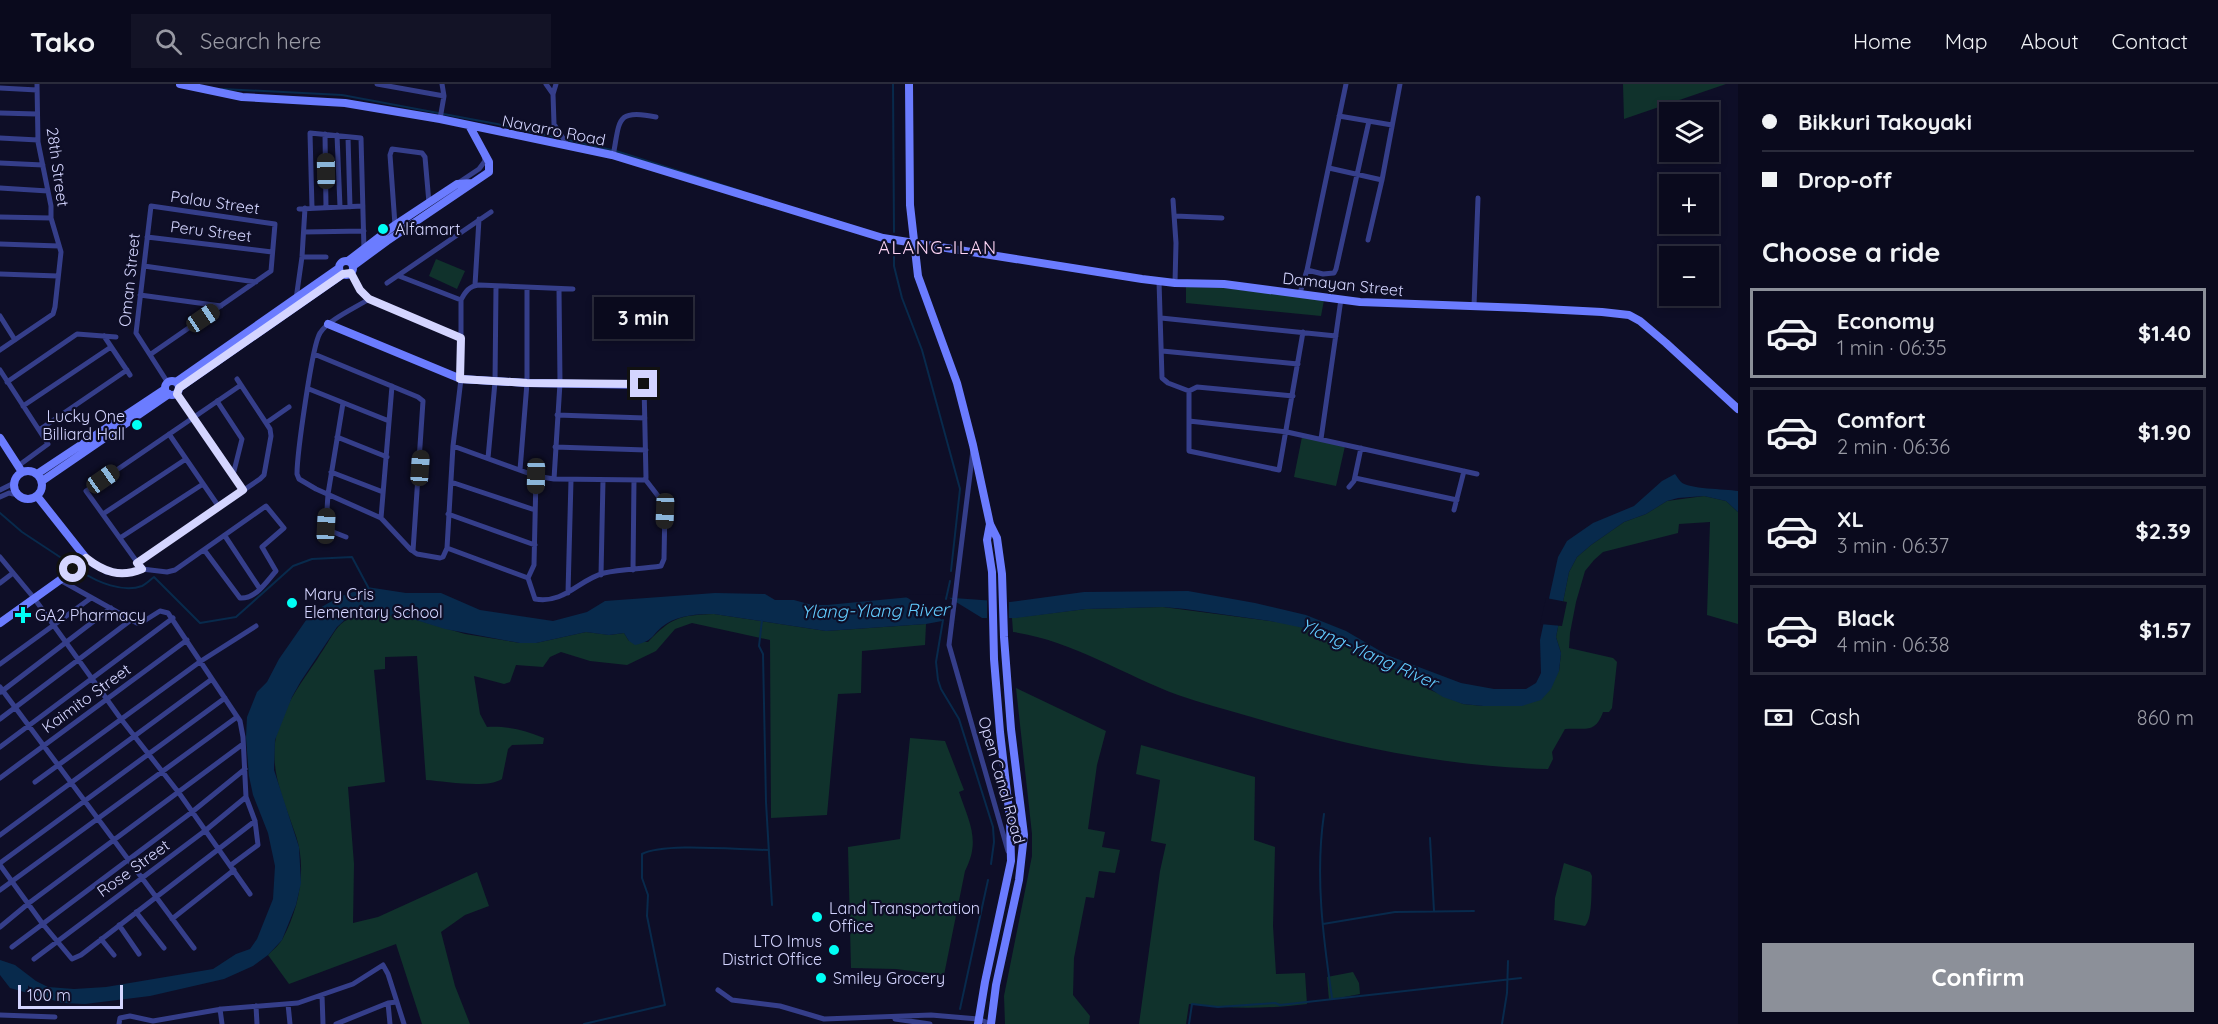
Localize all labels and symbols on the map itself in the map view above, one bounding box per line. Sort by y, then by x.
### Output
street label: Navarro Road [501,110,607,150]
street label: 28th Street [43,126,73,208]
car [317,153,335,189]
street label: Palau Street [169,186,261,218]
street label: Peru Street [169,216,253,246]
place label: Alfamart [395,219,460,239]
marker: Alfamart [376,222,390,236]
street label: Oman Street [114,232,144,328]
district label: ALANG-ILAN [878,236,998,259]
street label: Damayan Street [1281,268,1405,300]
callout: 3 min [594,297,694,339]
car [183,300,223,336]
route end [630,370,657,397]
place label: Lucky One Billiard Hall [42,406,125,444]
marker: Lucky One Billiard Hall [130,418,144,432]
car [410,449,430,487]
car [527,458,545,494]
car [83,461,123,497]
car [655,493,675,529]
car [316,508,336,544]
route start [59,555,86,582]
place label: Mary Cris Elementary School [304,584,443,622]
marker: Mary Cris Elementary School [285,596,299,610]
water label: Ylang-Ylang River [801,598,951,623]
place label: GA2 Pharmacy [35,605,146,625]
marker: GA2 Pharmacy [16,608,30,622]
water label: Ylang-Ylang River [1297,613,1443,695]
street label: Kaimito Street [38,659,134,737]
street label: Open Canal Road [974,714,1030,846]
street label: Rose Street [93,835,173,901]
place label: Land Transportation Office [829,898,980,936]
marker: Land Transportation Office [810,910,824,924]
place label: LTO Imus District Office [722,931,822,969]
marker: LTO Imus District Office [827,943,841,957]
place label: Smiley Grocery [833,968,945,988]
marker: Smiley Grocery [814,971,828,985]
scale bar [18,982,123,1010]

